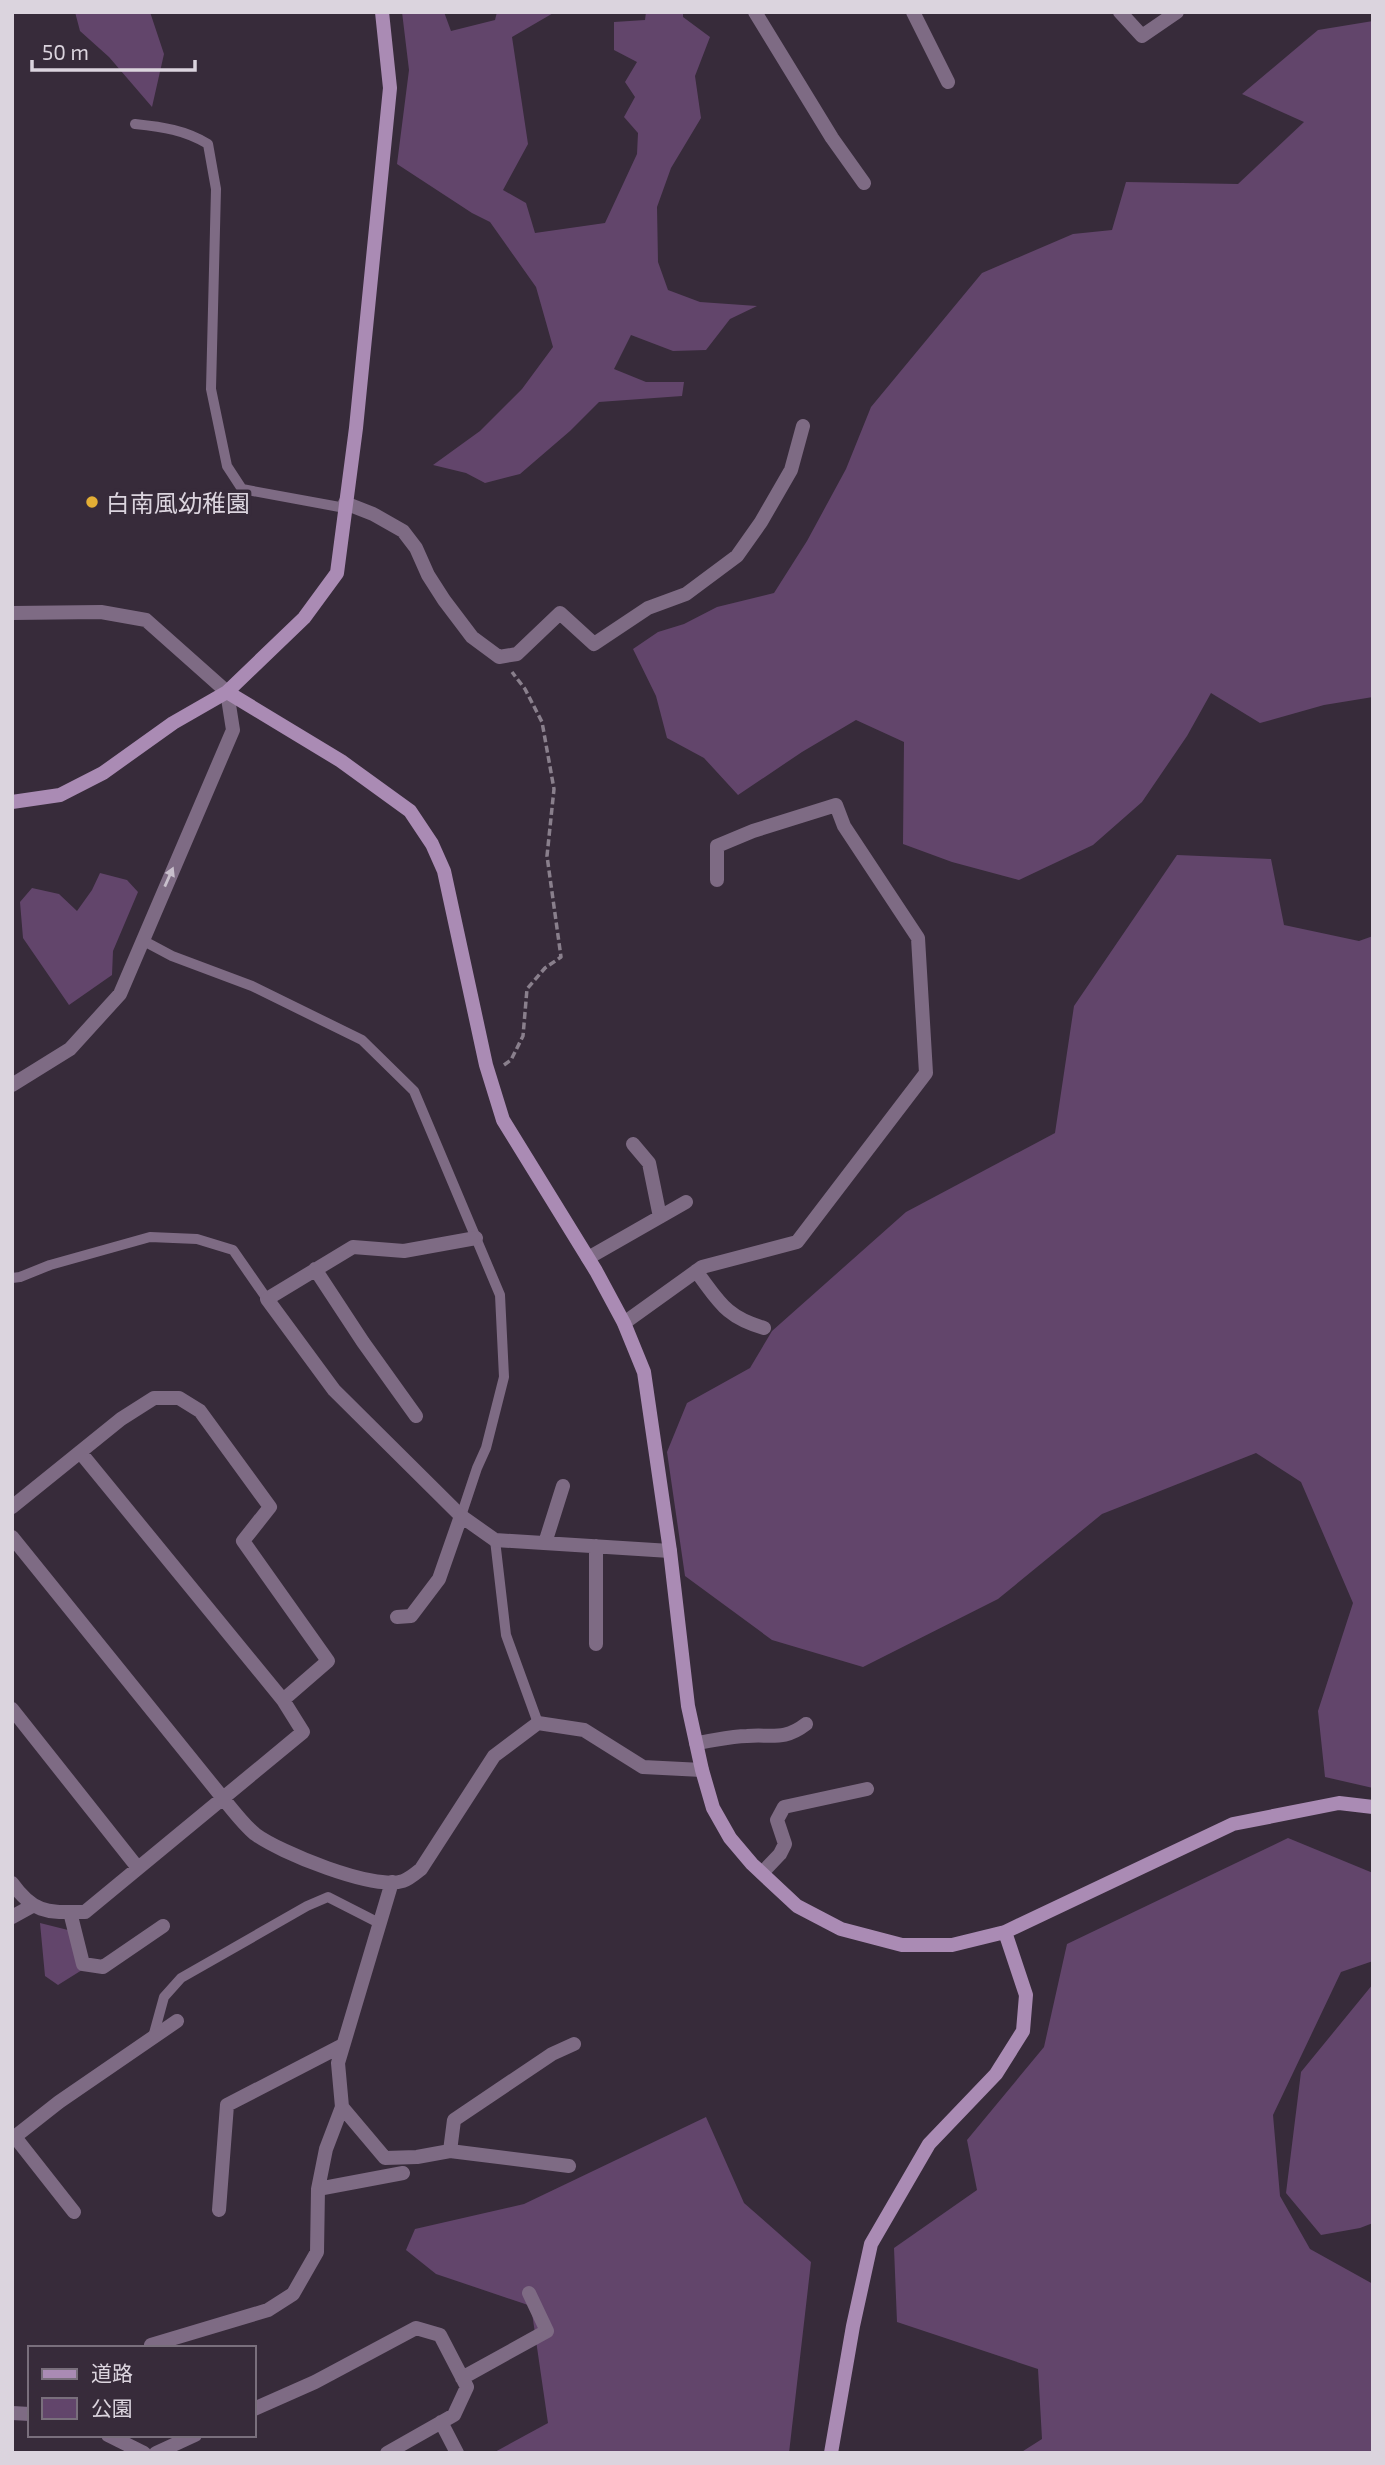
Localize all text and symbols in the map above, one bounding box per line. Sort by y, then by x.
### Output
scale bar [32,28,194,72]
text: 50 m [42,39,89,64]
place label: 白南風幼稚園 [106,488,250,517]
marker: 白南風幼稚園 [84,494,100,510]
one-way arrow [163,867,175,887]
legend [28,2346,256,2437]
text: 道路 [91,2360,133,2385]
text: 公園 [91,2395,133,2420]

